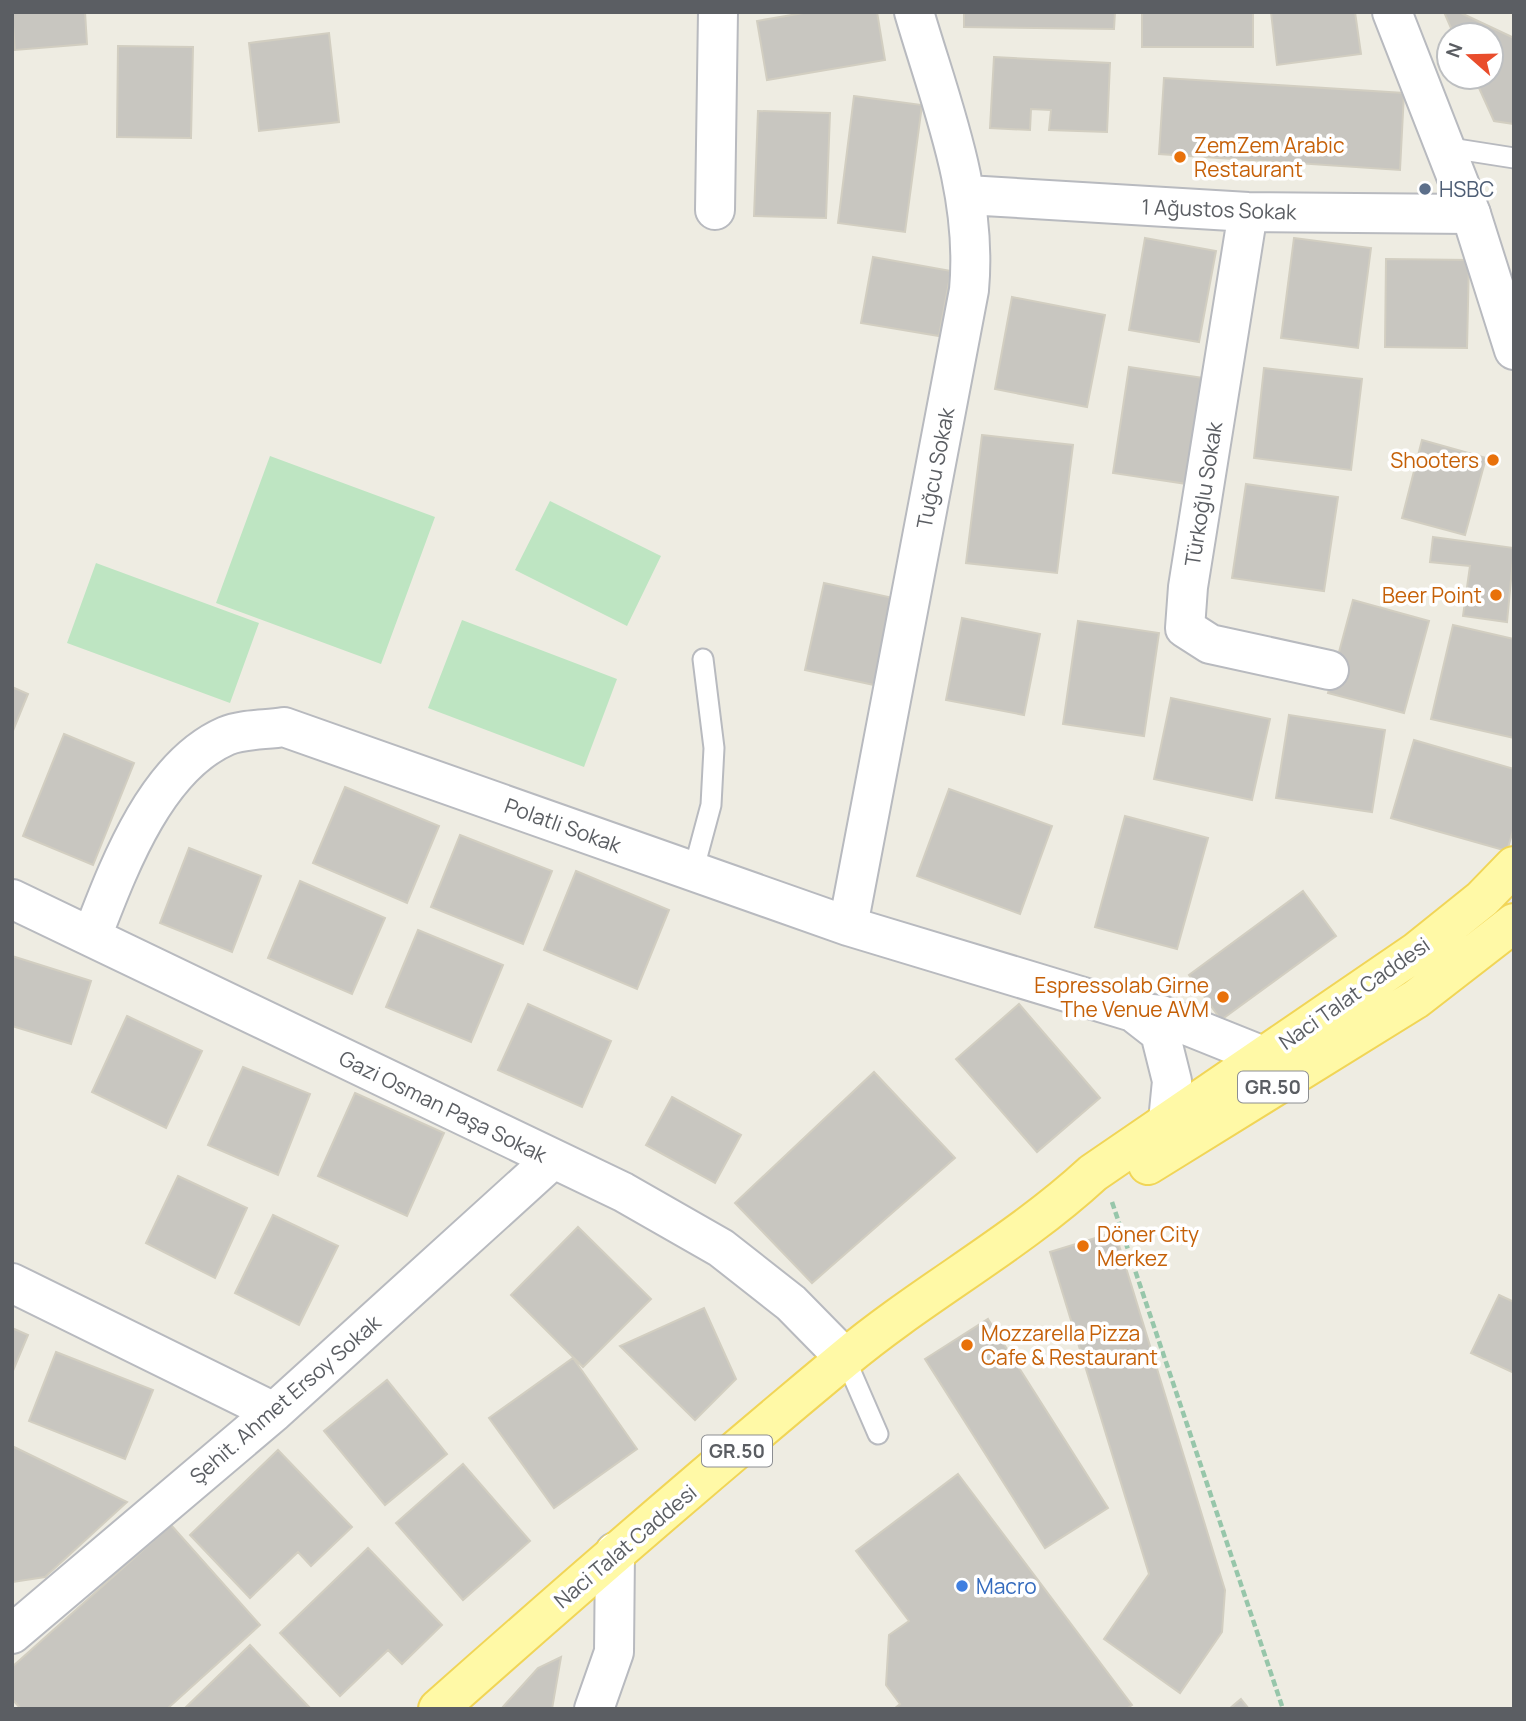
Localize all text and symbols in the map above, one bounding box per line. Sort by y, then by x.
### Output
north arrow [1435,21,1505,91]
text: N [1439,39,1469,61]
place label: ZemZem Arabic Restaurant [1194,131,1345,183]
marker: ZemZem Arabic Restaurant [1172,149,1188,165]
place label: HSBC [1439,175,1494,203]
marker: HSBC [1417,181,1433,197]
street label: 1 Ağustos Sokak [1141,192,1298,226]
street label: Tuğcu Sokak [910,405,961,531]
street label: Türkoğlu Sokak [1178,419,1228,568]
place label: Shooters [1390,446,1479,474]
marker: Shooters [1485,452,1501,468]
place label: Beer Point [1382,581,1482,609]
marker: Beer Point [1488,587,1504,603]
street label: Polatli Sokak [501,791,626,859]
street label: Naci Talat Caddesi [1273,930,1435,1056]
place label: Espressolab Girne The Venue AVM [1034,971,1209,1023]
marker: Espressolab Girne The Venue AVM [1215,989,1231,1005]
street label: Gazi Osman Paşa Sokak [335,1044,552,1169]
road number: GR.50 [1238,1072,1308,1102]
place label: Döner City Merkez [1097,1220,1199,1272]
marker: Döner City Merkez [1075,1238,1091,1254]
street label: Şehit. Ahmet Ersoy Sokak [184,1308,387,1490]
place label: Mozzarella Pizza Cafe & Restaurant [981,1319,1158,1371]
marker: Mozzarella Pizza Cafe & Restaurant [959,1337,975,1353]
road number: GR.50 [702,1436,772,1466]
street label: Naci Talat Caddesi [548,1478,702,1614]
place label: Macro [976,1572,1037,1600]
marker: Macro [954,1578,970,1594]

